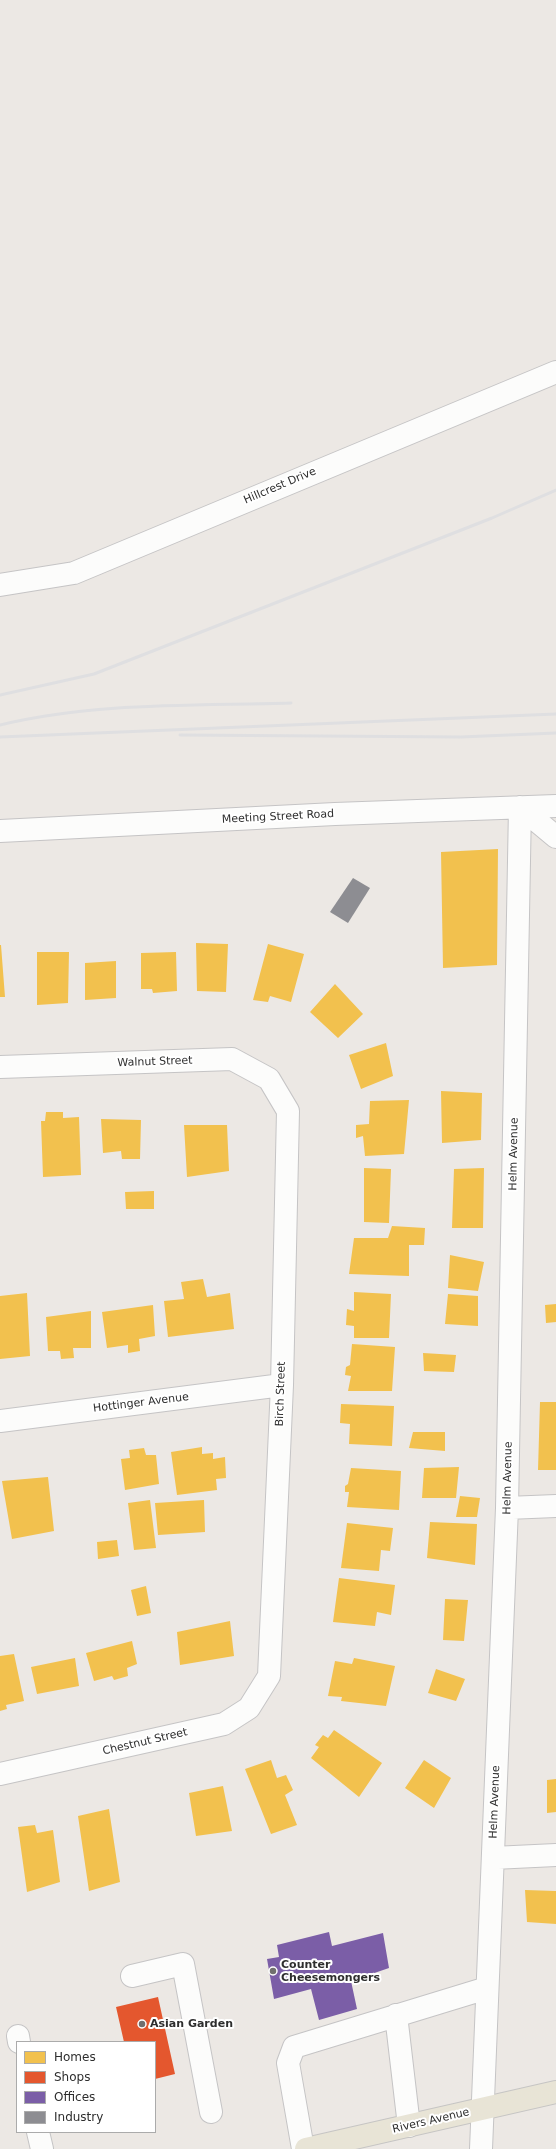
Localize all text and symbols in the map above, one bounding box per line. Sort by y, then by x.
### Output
street label: Hillcrest Drive [242,465,318,507]
street label: Meeting Street Road [222,807,334,827]
street label: Walnut Street [117,1054,193,1070]
street label: Helm Avenue [507,1117,521,1191]
street label: Birch Street [273,1361,289,1427]
street label: Hottinger Avenue [92,1391,190,1415]
street label: Helm Avenue [501,1441,515,1515]
street label: Chestnut Street [101,1726,189,1758]
street label: Helm Avenue [487,1765,503,1839]
place label: Counter Cheesemongers [281,1958,380,1984]
marker: Counter Cheesemongers [268,1966,278,1976]
place label: Asian Garden [150,2017,233,2031]
marker: Asian Garden [137,2019,147,2029]
legend [16,2041,156,2133]
text: Homes [54,2050,96,2064]
text: Shops [54,2070,90,2084]
text: Offices [54,2090,95,2104]
street label: Rivers Avenue [391,2106,471,2136]
text: Industry [54,2110,103,2124]

